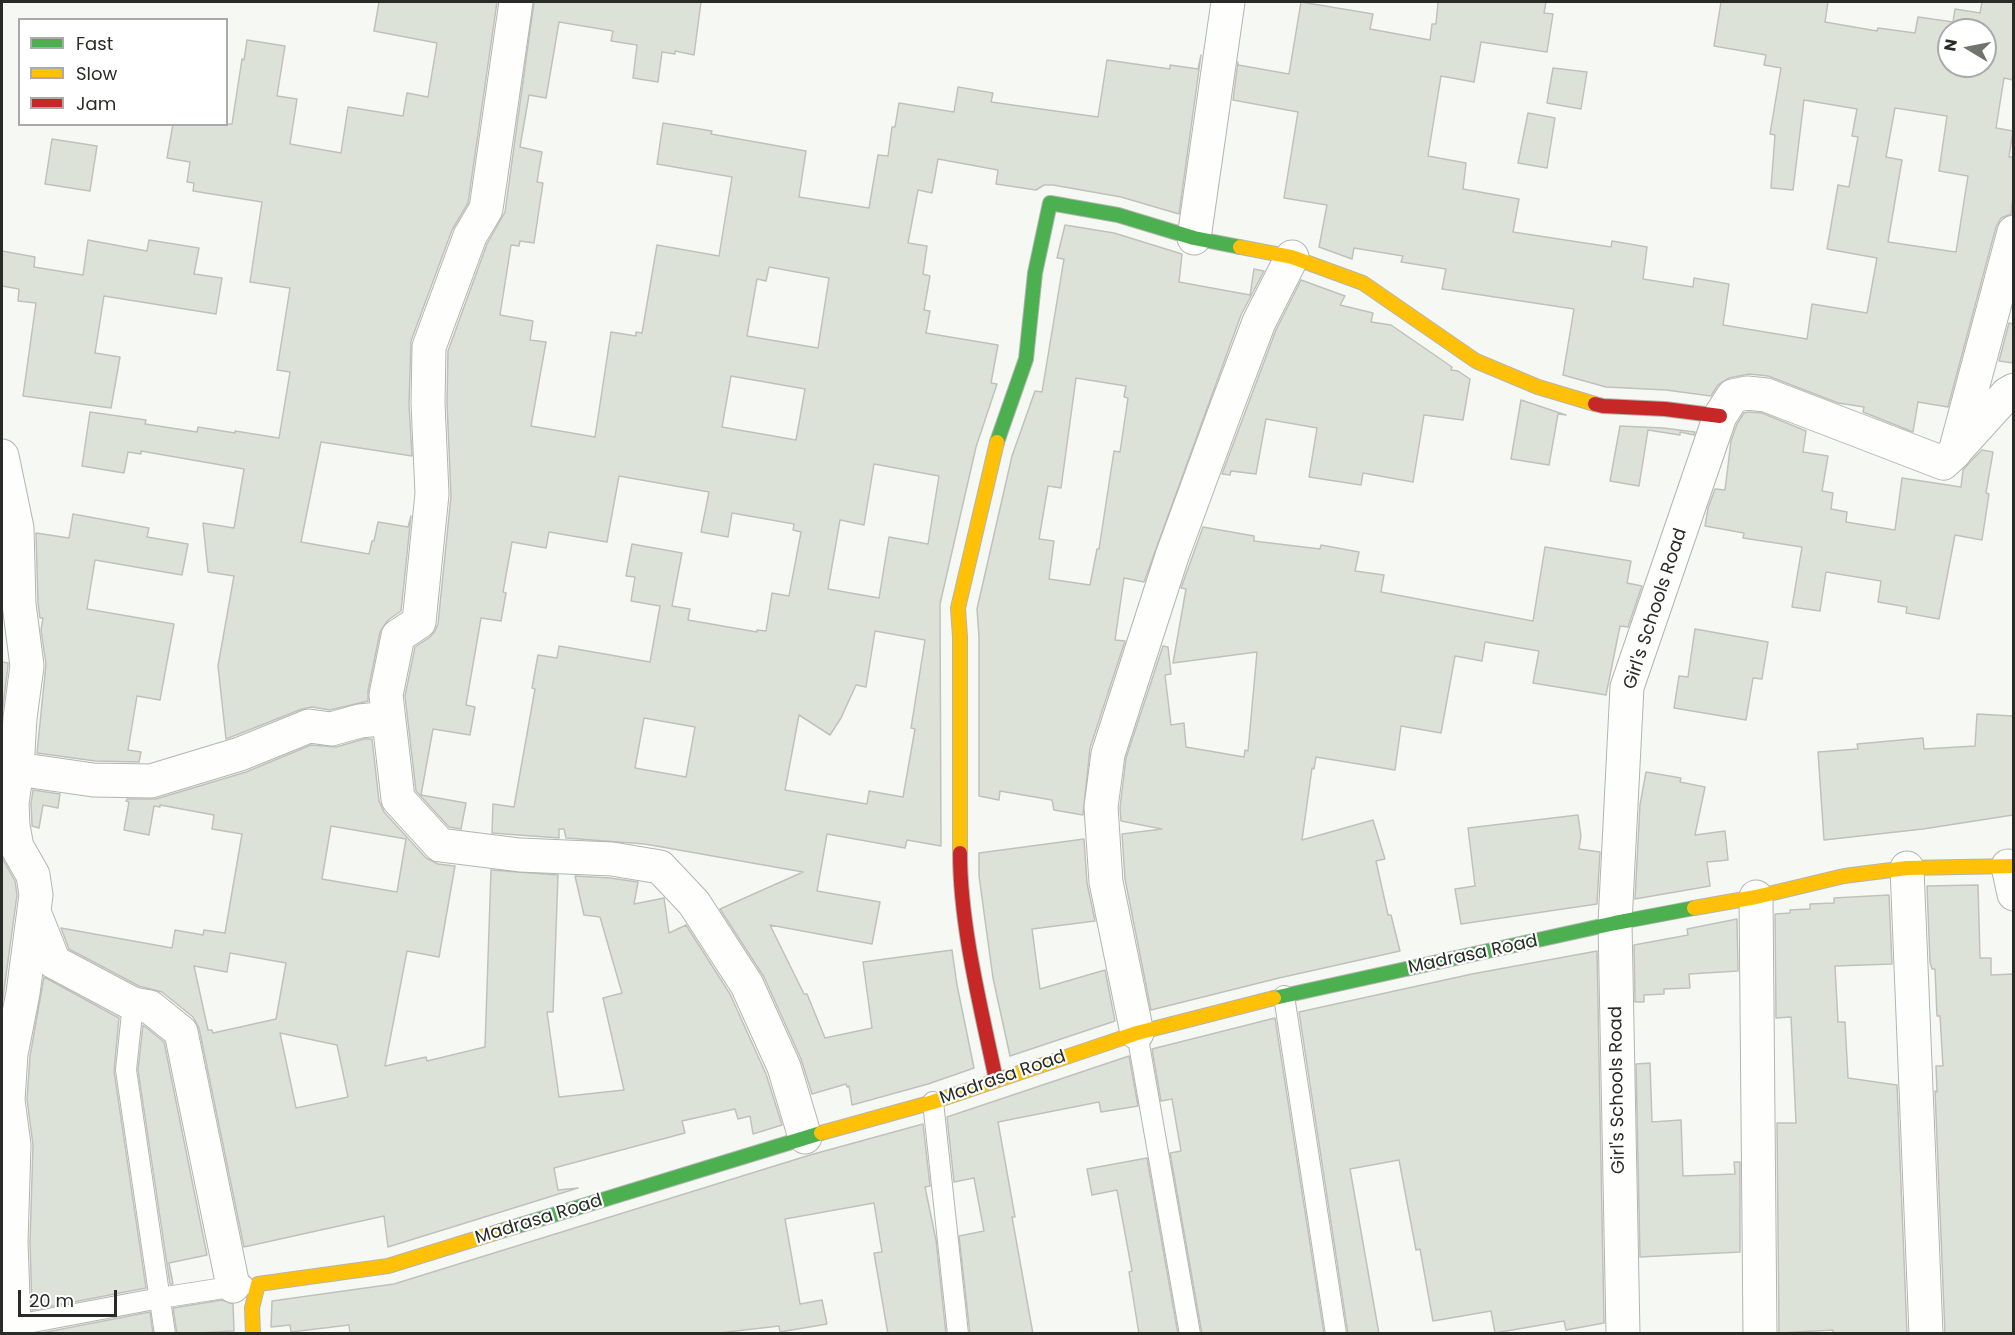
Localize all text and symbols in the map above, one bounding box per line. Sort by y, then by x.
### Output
legend [18,18,228,126]
north arrow [1937,18,1997,78]
text: Fast [76,31,113,56]
text: N [1938,37,1963,53]
text: Slow [76,61,117,86]
text: Jam [76,91,116,116]
street label: Girl's Schools Road [1620,526,1692,692]
street label: Madrasa Road [1406,931,1540,979]
street label: Girl's Schools Road [1606,1006,1630,1174]
street label: Madrasa Road [937,1046,1069,1110]
street label: Madrasa Road [473,1190,605,1250]
scale bar [21,1278,120,1316]
text: 20 m [29,1288,74,1313]

